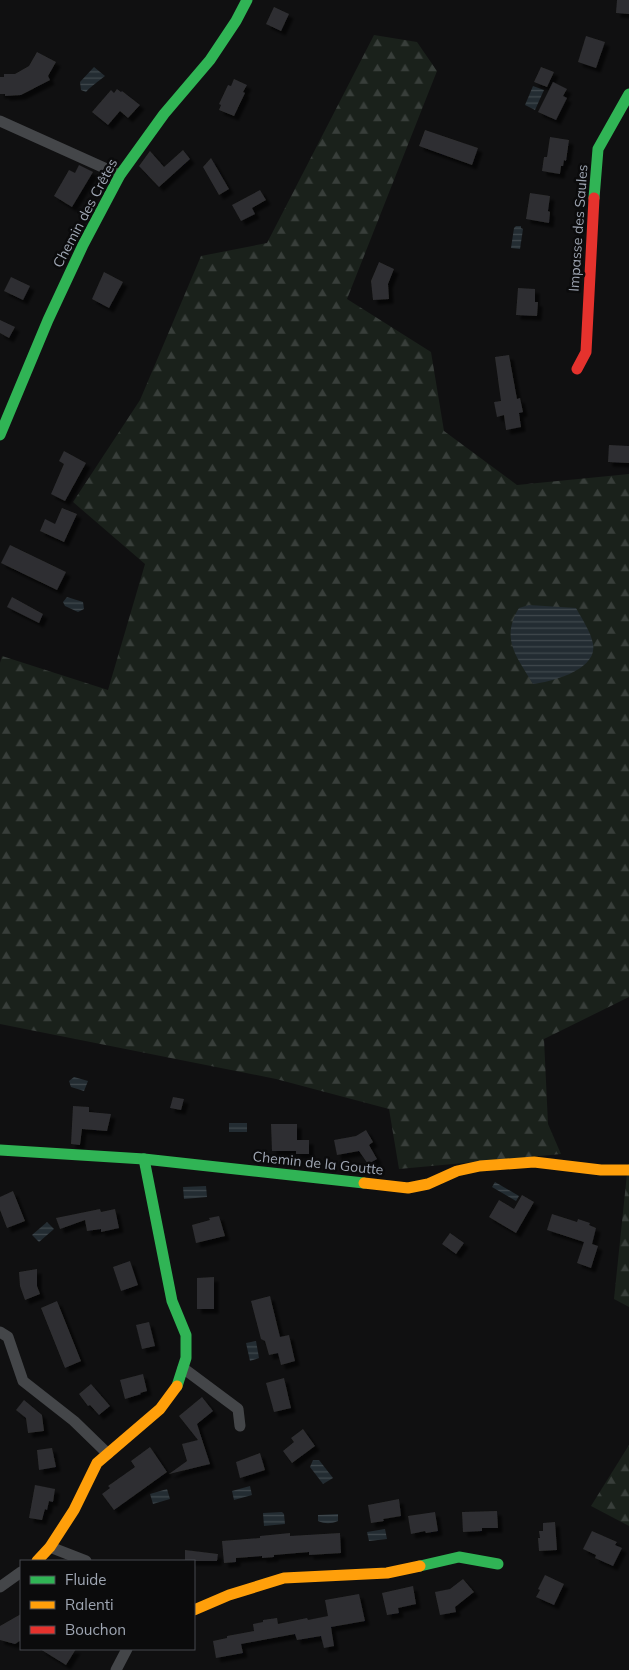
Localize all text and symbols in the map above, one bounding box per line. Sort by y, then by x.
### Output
street label: Chemin des Crêtes [49,155,121,271]
street label: Impasse des Saules [565,164,591,292]
street label: Chemin de la Goutte [252,1147,384,1179]
legend [20,1560,195,1650]
text: Fluide [65,1570,106,1589]
text: Ralenti [65,1595,114,1614]
text: Bouchon [65,1620,126,1639]

